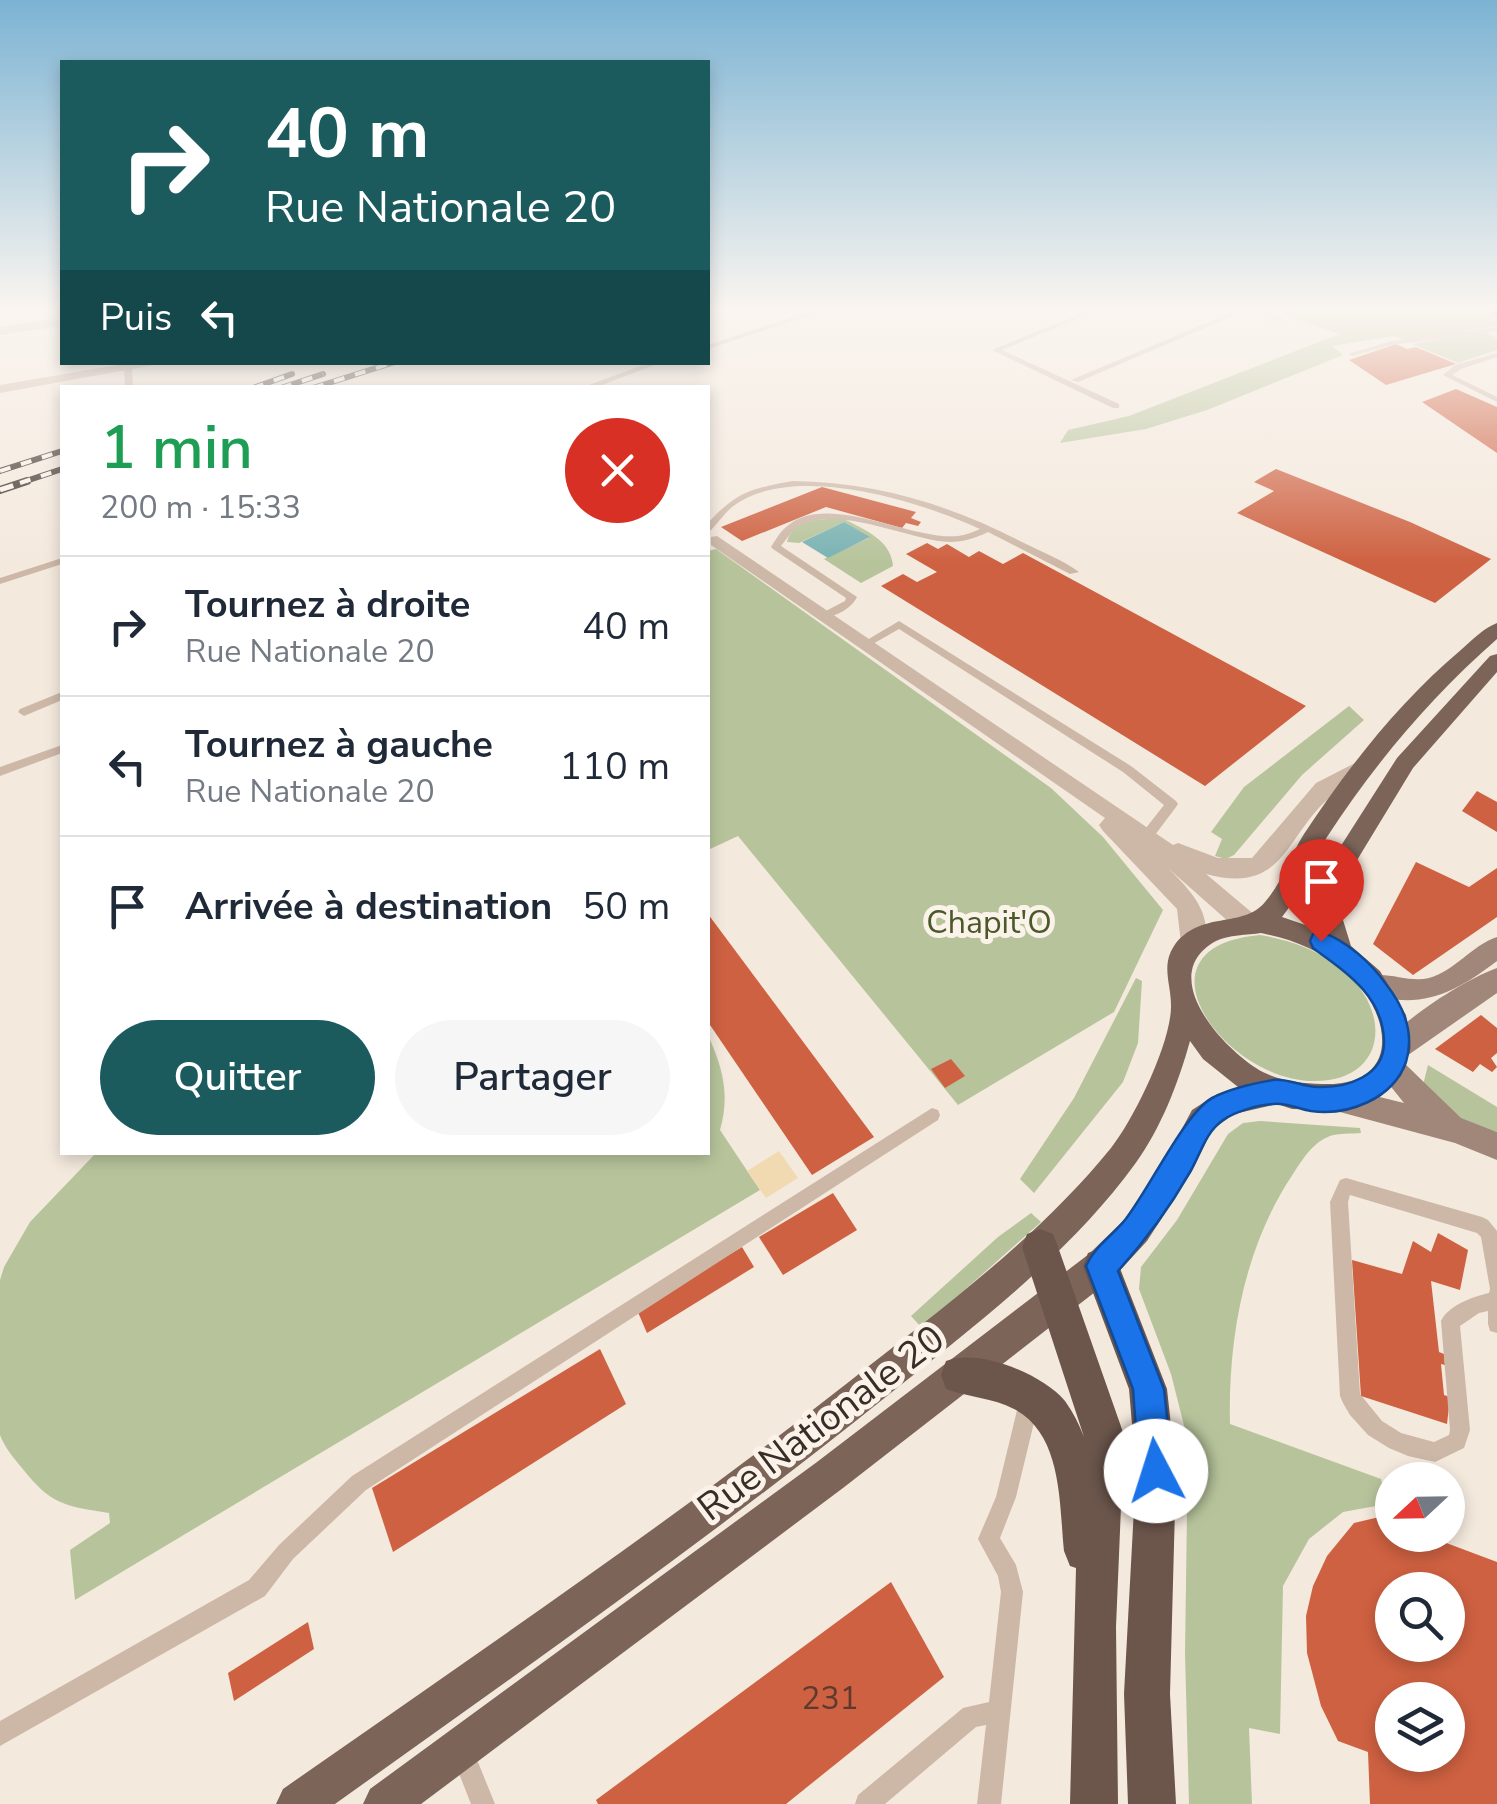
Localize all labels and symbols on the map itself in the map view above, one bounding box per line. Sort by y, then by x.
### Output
pin [1279,839,1364,942]
park label: Chapit'O [926,901,1052,944]
street label: Rue Nationale 20 [687,1313,955,1533]
position arrow [1104,1419,1208,1523]
north arrow [1375,1462,1465,1552]
house number: 231 [801,1677,859,1720]

